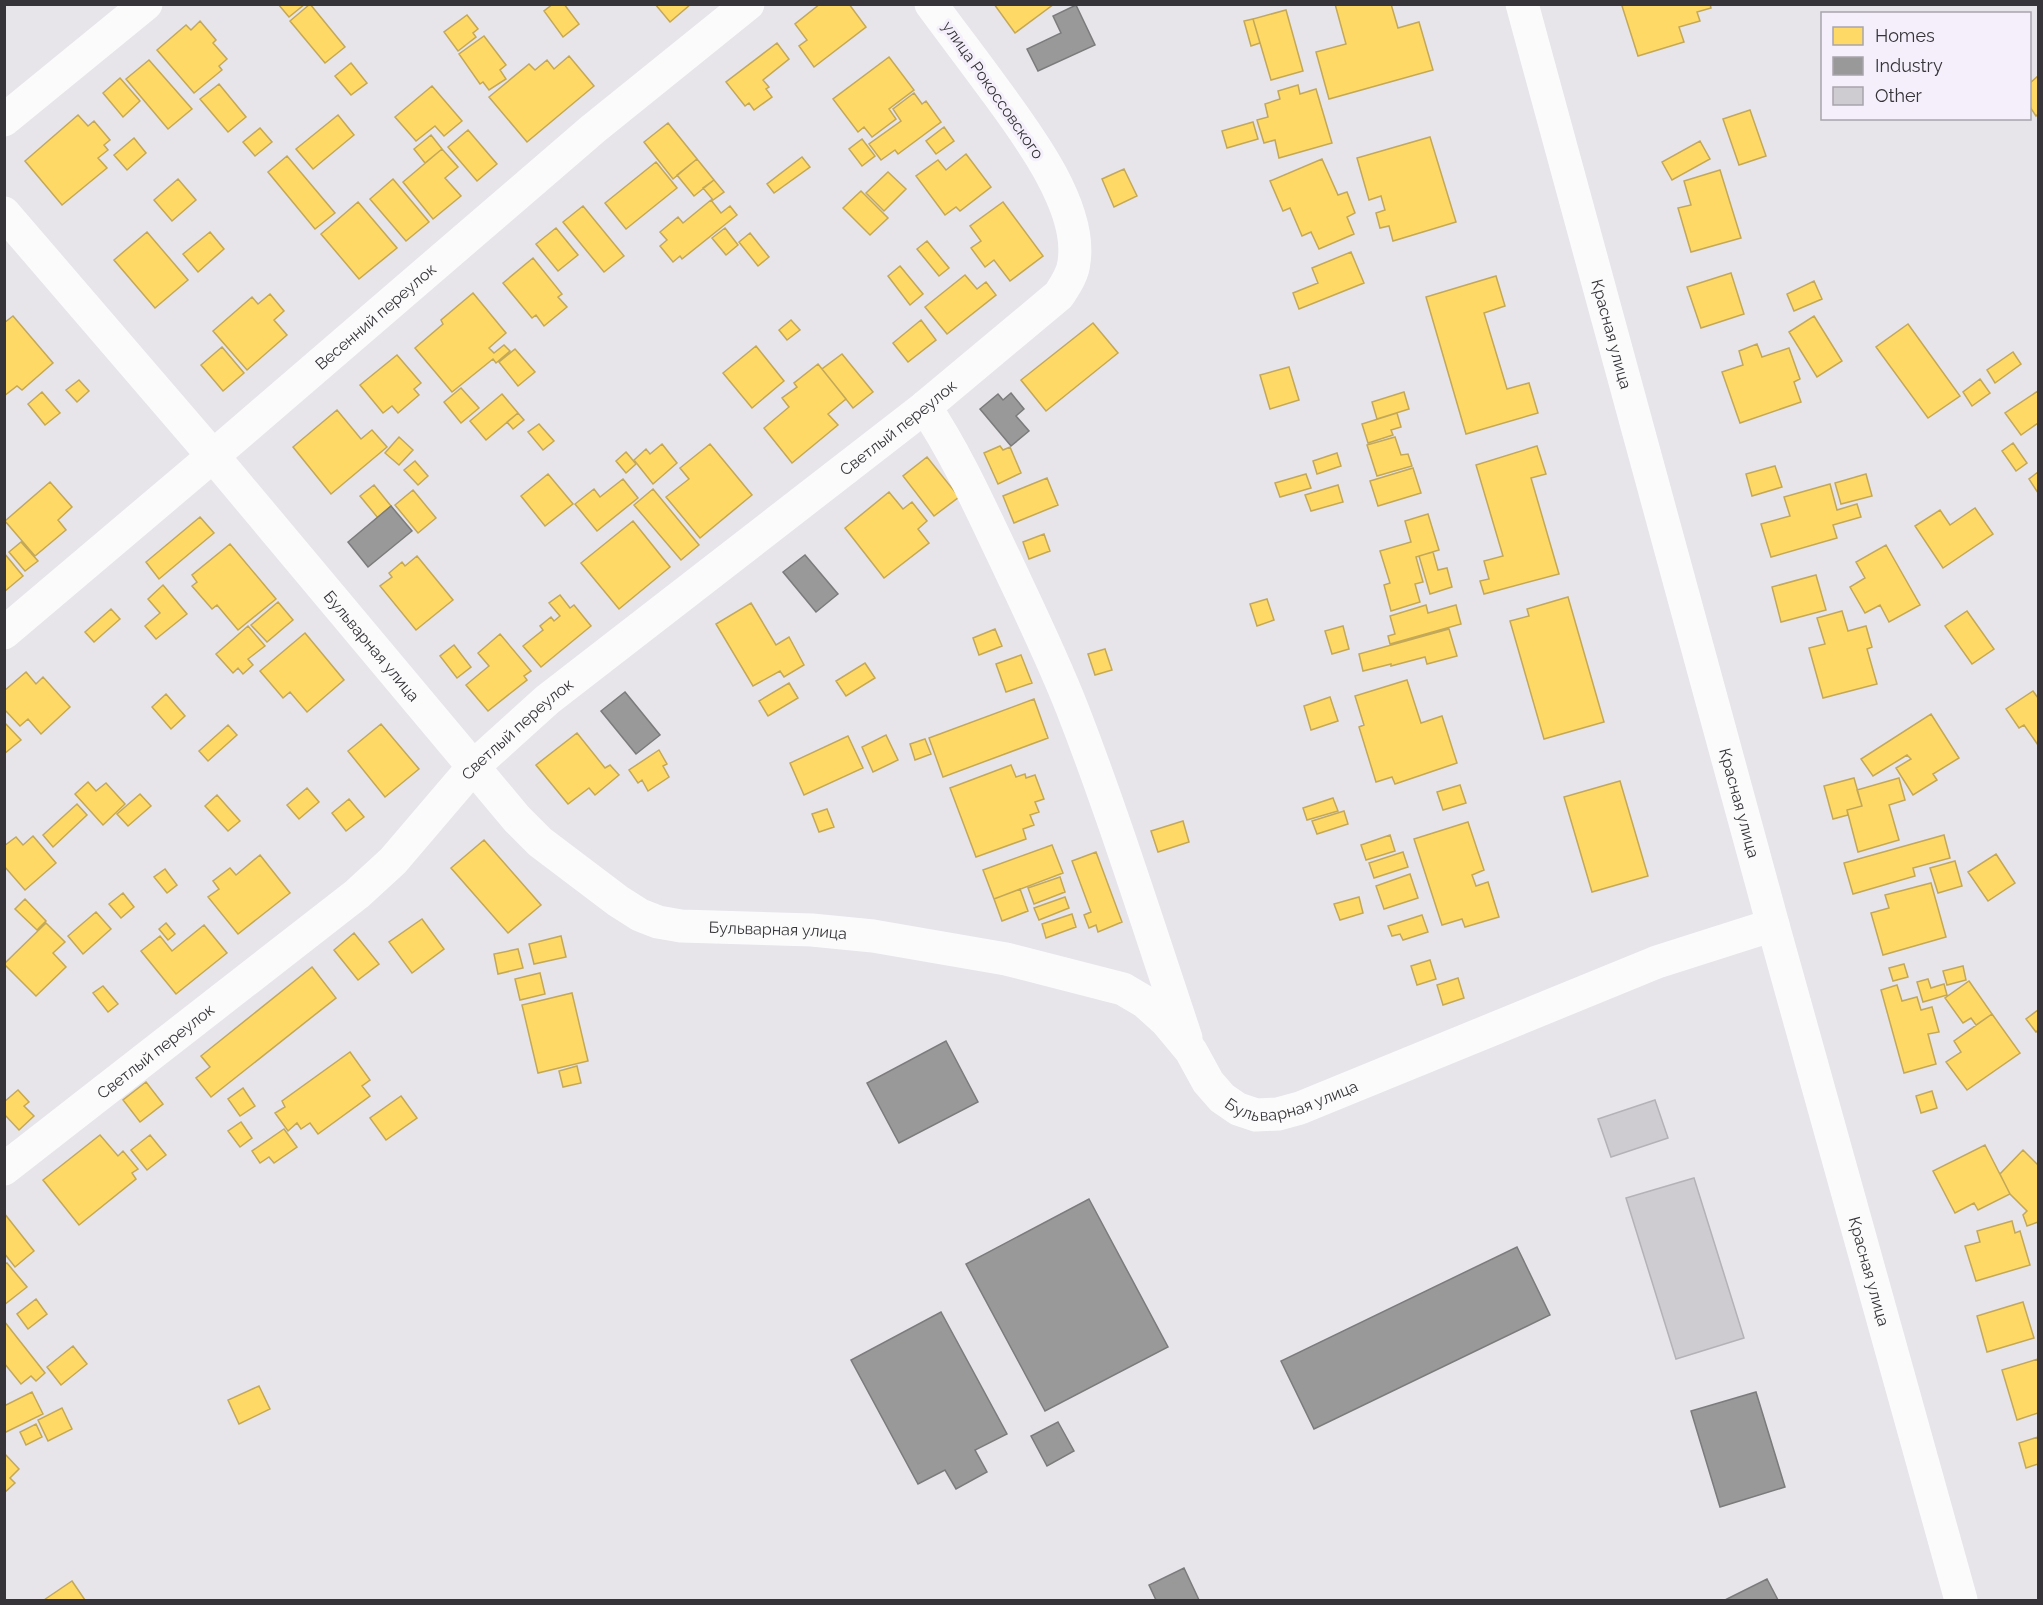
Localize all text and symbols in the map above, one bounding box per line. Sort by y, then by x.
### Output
legend [1821,12,2031,120]
street label: улица Рокоссовского [938,17,1048,163]
text: Homes [1875,25,1935,46]
text: Industry [1875,55,1943,76]
text: Other [1875,85,1923,106]
street label: Весенний переулок [311,259,440,373]
street label: Красная улица [1588,277,1636,391]
street label: Светлый переулок [836,375,960,479]
street label: Бульварная улица [320,587,424,705]
street label: Светлый переулок [457,674,577,783]
street label: Красная улица [1716,746,1764,860]
street label: Бульварная улица [708,917,848,943]
street label: Светлый переулок [93,999,218,1103]
street label: Бульварная улица [1222,1076,1360,1125]
street label: Красная улица [1845,1214,1894,1328]

